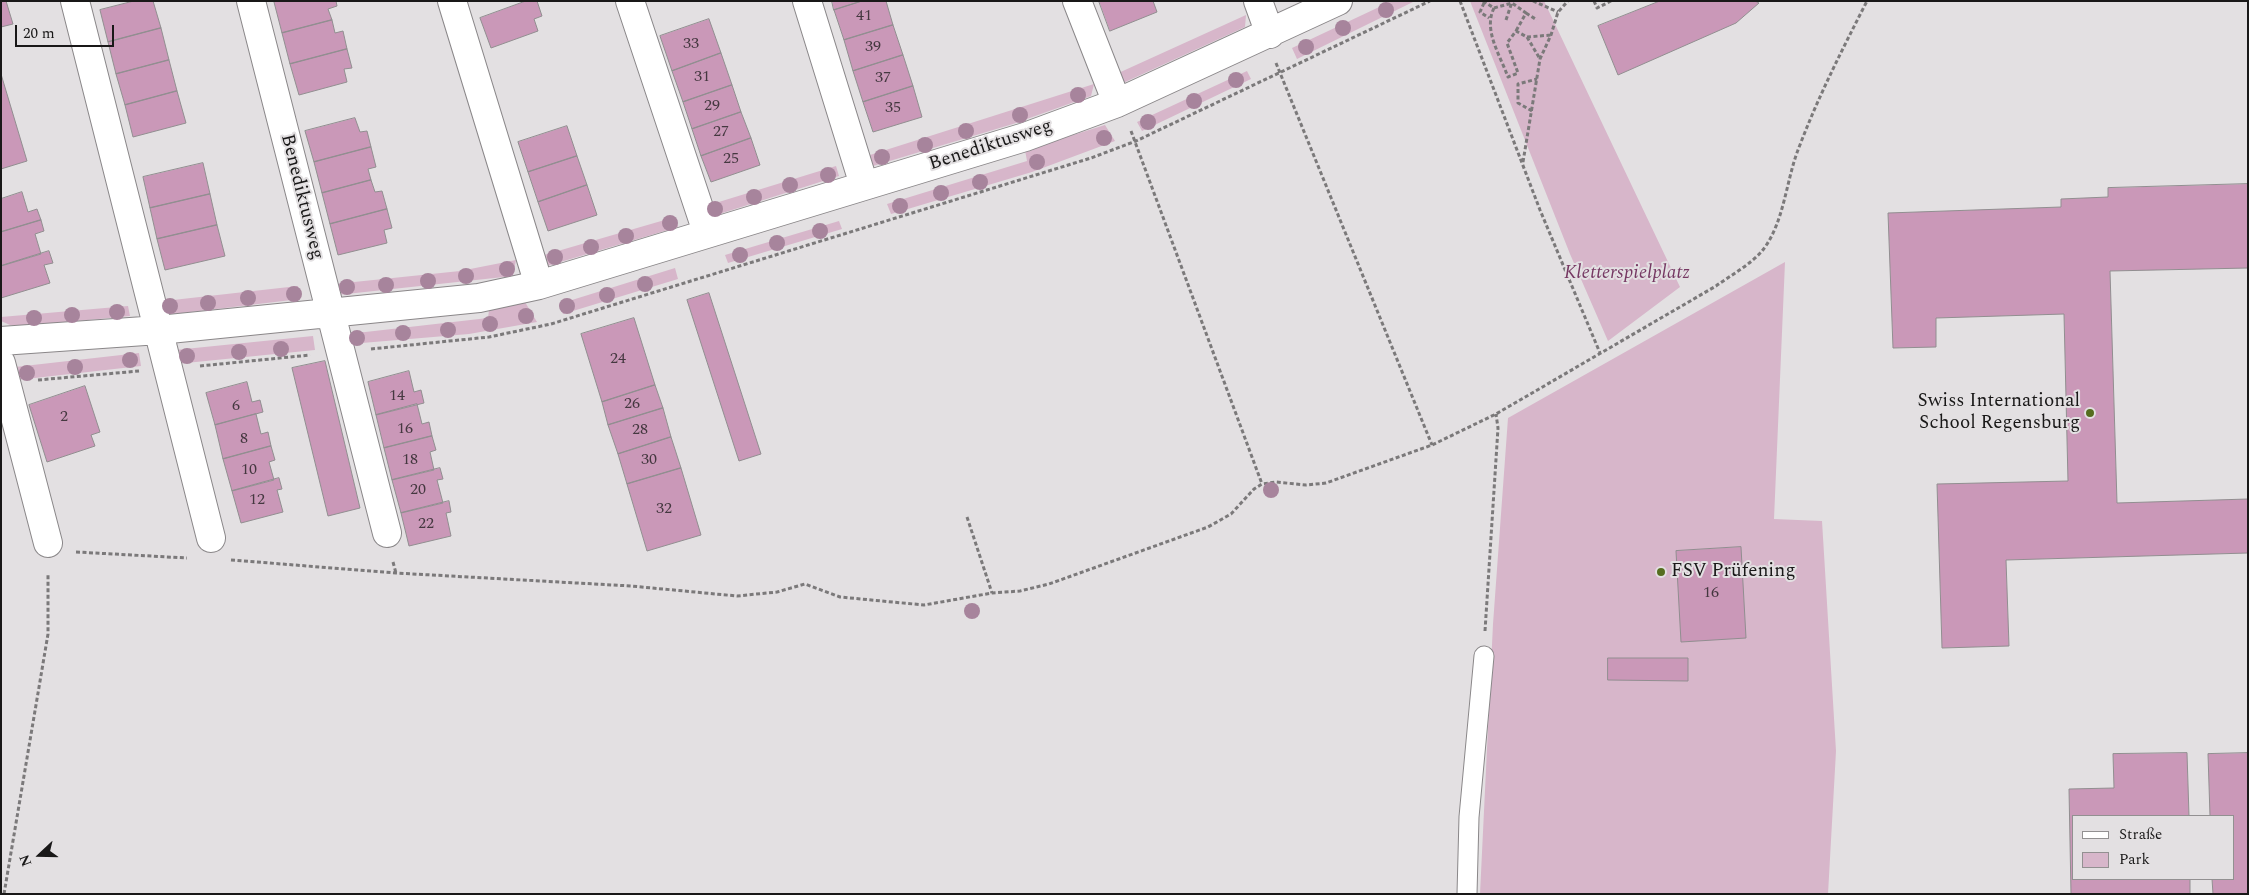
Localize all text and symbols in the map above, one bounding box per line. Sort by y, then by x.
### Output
house number: 41 [856,7,872,27]
scale bar [18,15,116,47]
text: 20 m [23,22,55,45]
house number: 33 [683,35,699,55]
house number: 39 [865,38,881,58]
house number: 31 [694,68,710,88]
house number: 37 [875,69,891,89]
house number: 29 [704,97,720,117]
house number: 35 [885,99,901,119]
street label: Benediktusweg [926,115,1056,177]
house number: 27 [713,123,729,143]
street label: Benediktusweg [274,132,328,262]
house number: 25 [723,150,739,170]
park label: Kletterspielplatz [1564,263,1690,285]
house number: 24 [610,350,626,370]
house number: 14 [389,387,405,407]
place label: Swiss International School Regensburg [1917,391,2080,435]
house number: 26 [624,395,640,415]
house number: 6 [232,397,240,417]
marker: Swiss International School Regensburg [2084,407,2096,419]
house number: 2 [60,408,68,428]
house number: 16 [397,420,413,440]
house number: 28 [632,421,648,441]
house number: 8 [240,430,248,450]
house number: 18 [402,451,418,471]
house number: 30 [641,451,657,471]
house number: 10 [241,461,257,481]
house number: 20 [410,481,426,501]
house number: 12 [249,491,265,511]
house number: 32 [656,500,672,520]
house number: 22 [418,515,434,535]
place label: FSV Prüfening [1671,561,1796,583]
marker: FSV Prüfening [1655,566,1667,578]
house number: 16 [1703,584,1719,604]
legend [2072,815,2234,880]
text: Straße [2119,823,2162,846]
north arrow [15,830,65,880]
text: Park [2119,848,2150,871]
text: N [14,851,37,870]

